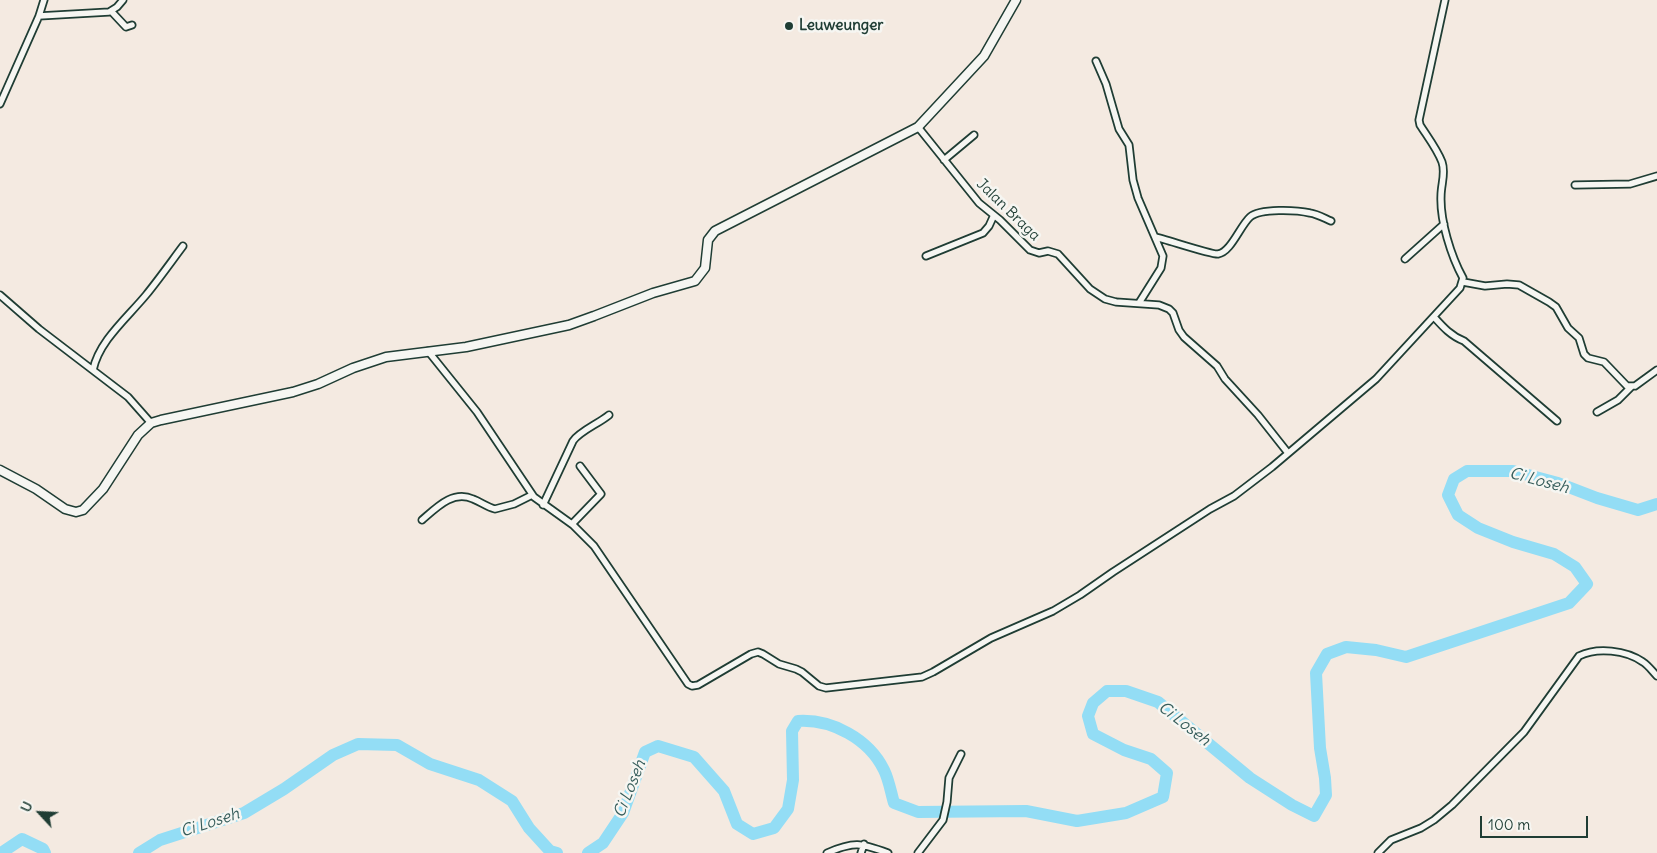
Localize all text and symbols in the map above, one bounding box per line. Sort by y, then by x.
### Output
place label: Leuweunger [799,17,883,35]
marker: Leuweunger [783,20,795,32]
street label: Jalan Braga [972,175,1044,245]
water label: Ci Loseh [1507,464,1571,498]
water label: Ci Loseh [1154,698,1214,750]
water label: Ci Loseh [610,757,650,821]
north arrow [15,788,65,838]
text: U [16,799,37,815]
water label: Ci Loseh [178,805,242,841]
scale bar [1482,806,1590,838]
text: 100 m [1488,815,1530,834]

